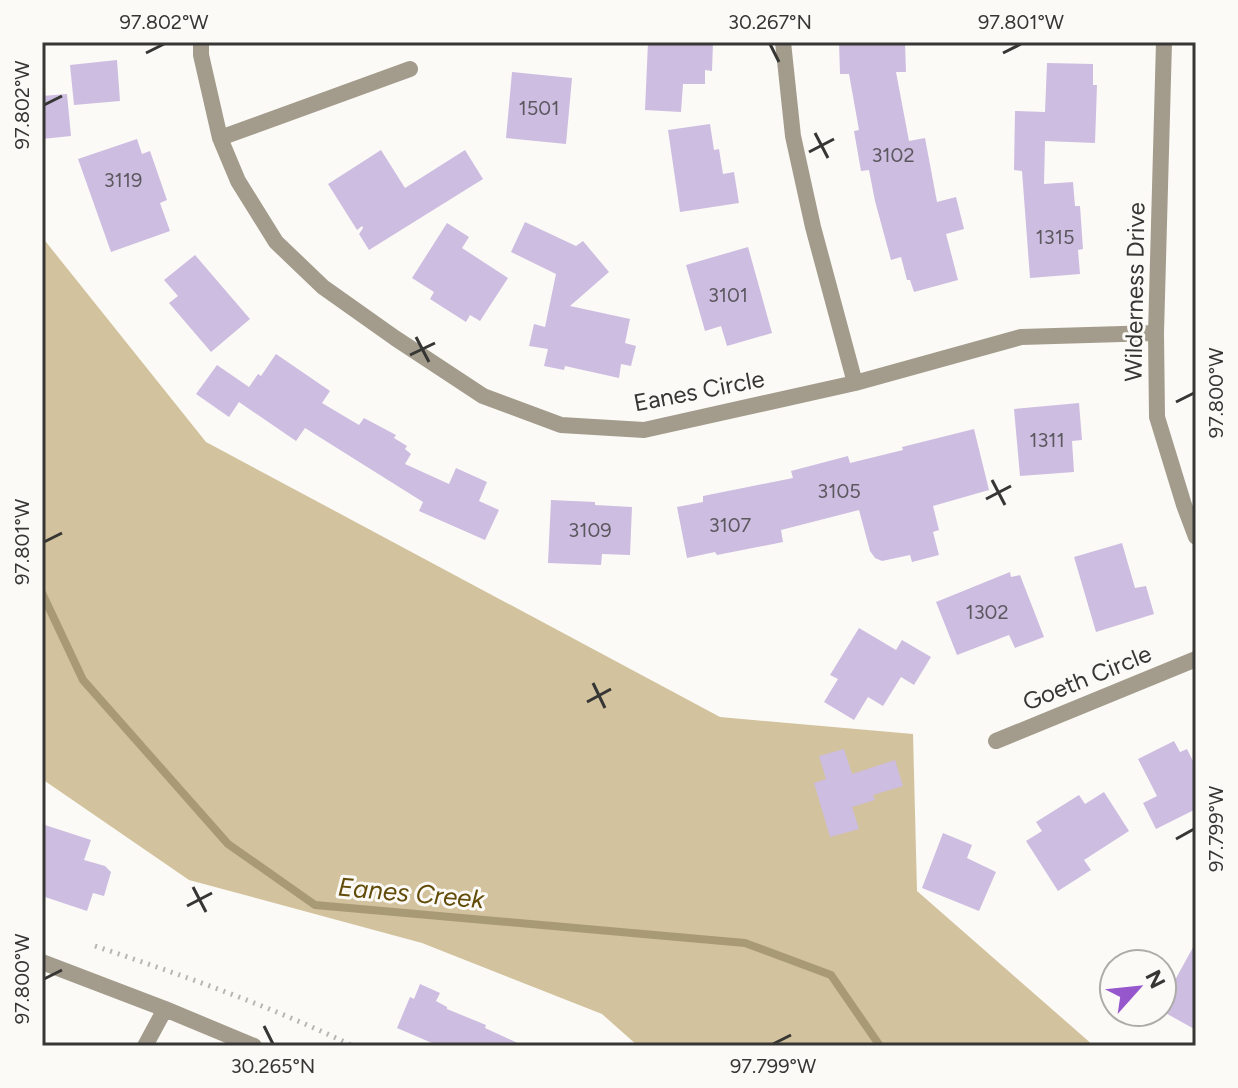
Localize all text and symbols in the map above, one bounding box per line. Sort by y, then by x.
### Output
text: 97.802°W [119,10,209,34]
text: 30.267°N [728,10,812,34]
text: 97.801°W [978,10,1064,34]
text: 97.802°W [10,60,34,150]
house number: 1501 [519,96,559,120]
house number: 3102 [871,143,915,167]
house number: 3119 [104,168,142,192]
street label: Wilderness Drive [1118,202,1151,382]
house number: 1315 [1036,225,1074,249]
house number: 3101 [708,283,748,307]
text: 97.800°W [1204,348,1228,438]
street label: Eanes Circle [631,364,767,417]
house number: 1311 [1029,428,1065,452]
house number: 3105 [817,479,861,503]
text: 97.801°W [10,499,34,585]
house number: 3107 [709,513,752,537]
house number: 3109 [568,518,612,542]
house number: 1302 [965,600,1009,624]
street label: Goeth Circle [1018,639,1155,716]
text: 97.799°W [1204,786,1228,872]
water label: Eanes Creek [337,871,487,915]
text: 97.800°W [10,934,34,1024]
north arrow [1098,948,1178,1028]
text: N [1139,965,1171,993]
text: 30.265°N [231,1054,315,1078]
text: 97.799°W [730,1054,816,1078]

